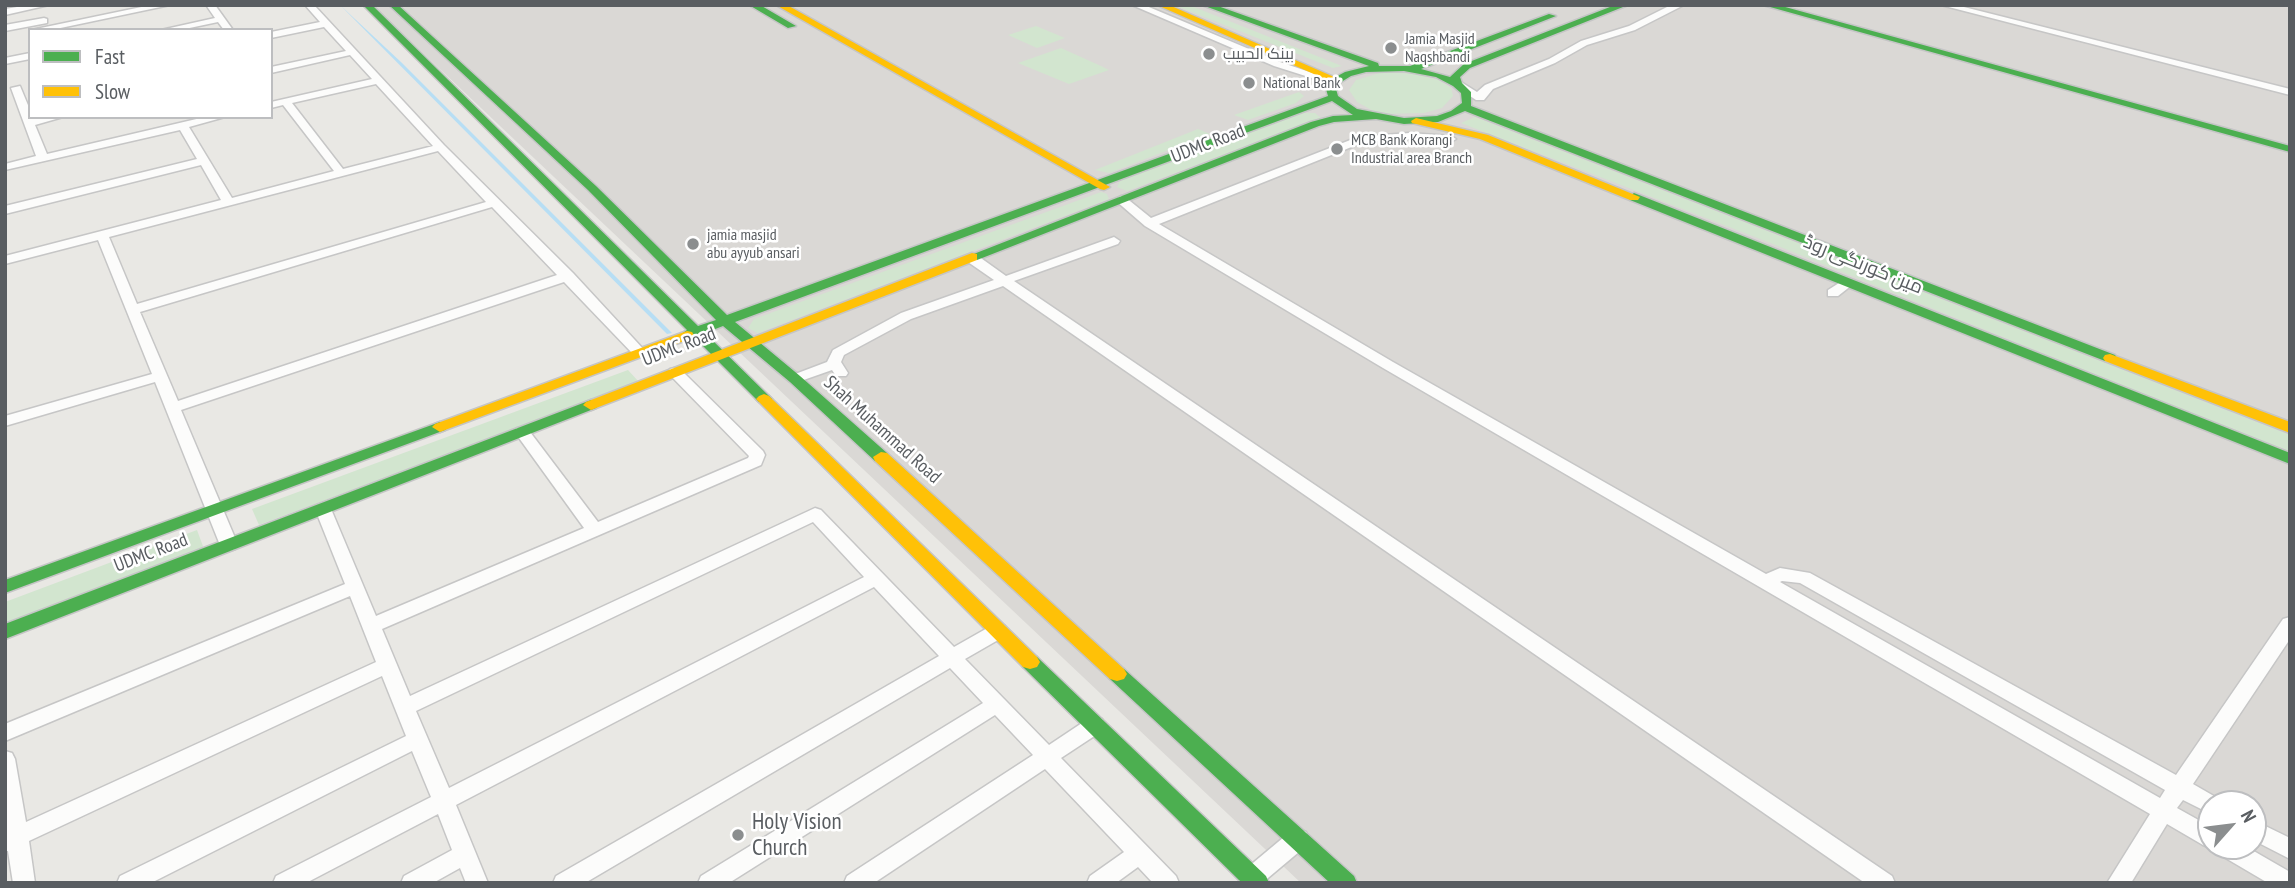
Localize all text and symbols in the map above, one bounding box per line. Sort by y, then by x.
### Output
legend [28,28,273,119]
place label: Jamia Masjid Naqshbandi [1405,29,1475,67]
marker: Jamia Masjid Naqshbandi [1383,40,1399,56]
text: Fast [95,43,125,70]
place label: بينک الحبيب [1223,44,1294,64]
marker: بينک الحبيب [1201,46,1217,62]
place label: National Bank [1263,73,1341,93]
marker: National Bank [1241,75,1257,91]
text: Slow [95,78,130,105]
street label: UDMC Road [1168,120,1248,168]
place label: MCB Bank Korangi Industrial area Branch [1351,130,1472,168]
marker: MCB Bank Korangi Industrial area Branch [1329,141,1345,157]
place label: jamia masjid abu ayyub ansari [707,225,800,263]
street label: مین کورنگی روڈ [1800,231,1926,299]
marker: jamia masjid abu ayyub ansari [685,236,701,252]
street label: UDMC Road [639,323,719,371]
street label: Shah Muhammad Road [819,371,945,489]
street label: UDMC Road [111,529,191,577]
north arrow [2197,790,2267,860]
text: N [2236,806,2262,826]
place label: Holy Vision Church [752,808,842,862]
marker: Holy Vision Church [730,827,746,843]

